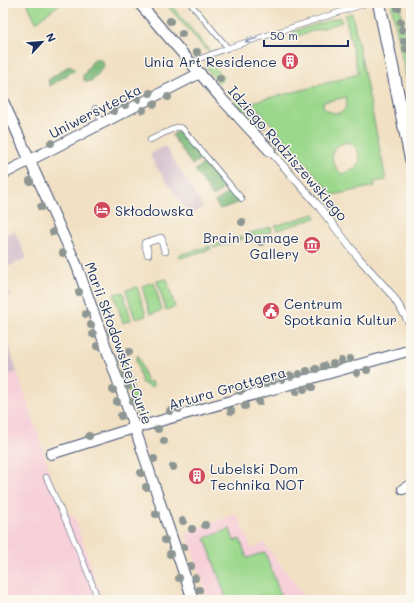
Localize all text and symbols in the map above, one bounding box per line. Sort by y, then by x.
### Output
north arrow [22,22,62,62]
scale bar [264,22,348,48]
text: 50 m [270,27,298,43]
text: N [43,30,60,44]
one-way arrow [245,37,257,45]
building icon: Unia Art Residence [280,51,300,71]
place label: Unia Art Residence [144,52,277,71]
street label: Uniwersytecka [46,80,144,142]
street label: Idziego Radziszewskiego [224,81,352,225]
hotel icon: Skłodowska [92,200,112,220]
place label: Skłodowska [115,201,194,220]
place label: Brain Damage Gallery [203,228,299,263]
museum icon: Brain Damage Gallery [302,235,322,255]
street label: Marii Skłodowskiej-Curie [81,259,157,427]
place label: Centrum Spotkania Kultur [284,294,397,329]
public building icon: Centrum Spotkania Kultur [261,301,281,321]
street label: Artura Grottgera [166,362,288,414]
place label: Lubelski Dom Technika NOT [210,459,305,494]
building icon: Lubelski Dom Technika NOT [187,466,207,486]

